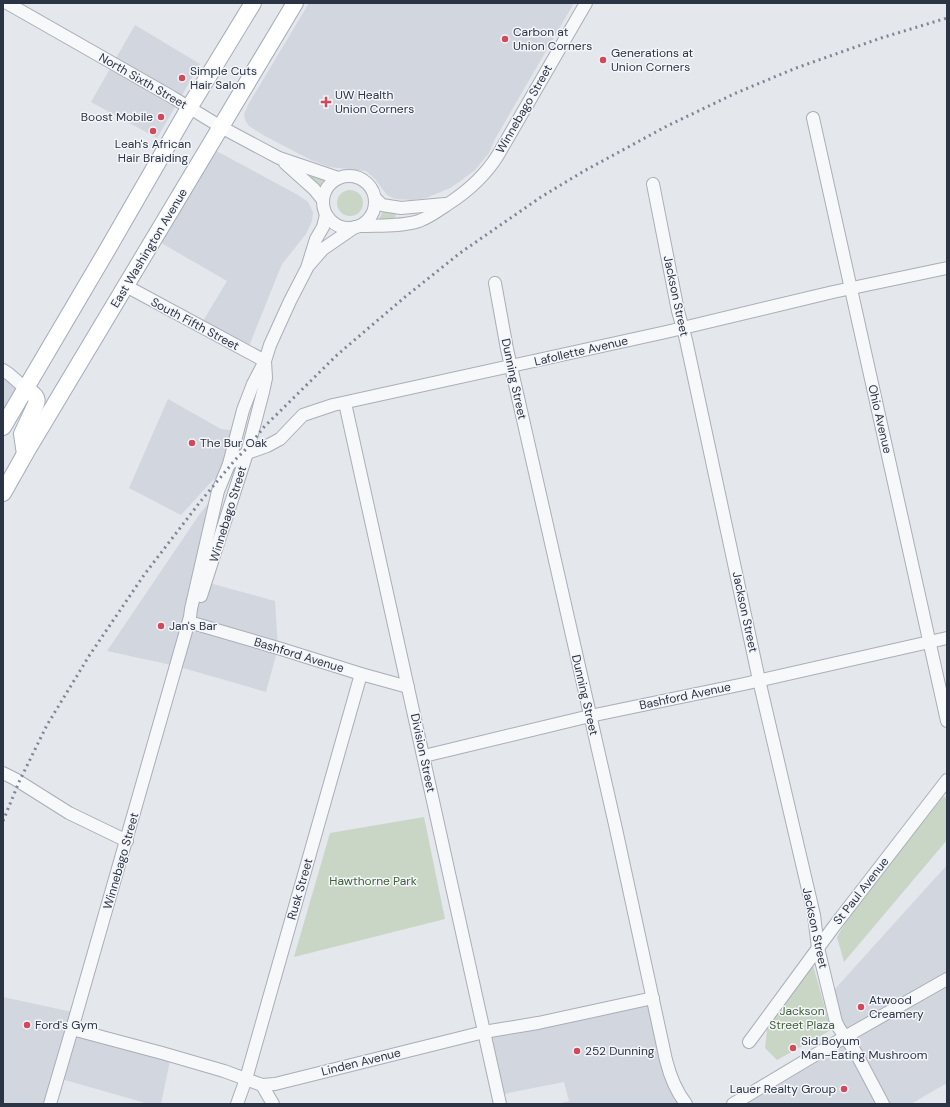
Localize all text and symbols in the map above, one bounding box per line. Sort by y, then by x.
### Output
place label: Carbon at Union Corners [513,24,592,54]
marker: Carbon at Union Corners [500,34,510,44]
place label: Generations at Union Corners [611,45,694,75]
street label: North Sixth Street [96,49,190,113]
marker: Generations at Union Corners [598,55,608,65]
street label: Winnebago Street [492,61,556,156]
place label: Simple Cuts Hair Salon [190,63,257,93]
marker: Simple Cuts Hair Salon [177,73,187,83]
place label: UW Health Union Corners [335,87,414,117]
marker: UW Health Union Corners [320,96,332,108]
place label: Boost Mobile [81,109,153,125]
marker: Boost Mobile [156,112,166,122]
marker: Leah's African Hair Braiding [148,126,158,136]
place label: Leah's African Hair Braiding [115,136,191,166]
street label: East Washington Avenue [107,185,191,311]
street label: Jackson Street [660,254,692,338]
street label: South Fifth Street [148,294,242,354]
street label: Lafollette Avenue [533,332,630,370]
street label: Dunning Street [498,337,530,421]
street label: Ohio Avenue [864,383,896,455]
place label: The Bur Oak [200,435,267,451]
marker: The Bur Oak [187,438,197,448]
street label: Winnebago Street [206,464,250,564]
street label: Jackson Street [729,570,761,654]
place label: Jan's Bar [169,618,218,634]
marker: Jan's Bar [156,621,166,631]
street label: Bashford Avenue [252,634,346,676]
street label: Dunning Street [568,653,602,737]
street label: Bashford Avenue [638,678,732,714]
street label: Division Street [407,712,439,794]
street label: Winnebago Street [100,810,143,911]
street label: St Paul Avenue [830,854,893,928]
street label: Rusk Street [284,856,316,922]
park label: Hawthorne Park [329,873,417,889]
street label: Jackson Street [799,886,831,970]
place label: Atwood Creamery [869,992,924,1022]
marker: Atwood Creamery [856,1002,866,1012]
park label: Jackson Street Plaza [769,1003,835,1033]
place label: Ford's Gym [35,1017,98,1033]
marker: Ford's Gym [22,1020,32,1030]
place label: Sid Boyum Man-Eating Mushroom [801,1033,928,1063]
place label: 252 Dunning [585,1043,655,1059]
marker: Sid Boyum Man-Eating Mushroom [788,1043,798,1053]
street label: Linden Avenue [320,1044,403,1080]
marker: 252 Dunning [572,1046,582,1056]
place label: Lauer Realty Group [730,1081,836,1097]
marker: Lauer Realty Group [839,1084,849,1094]

